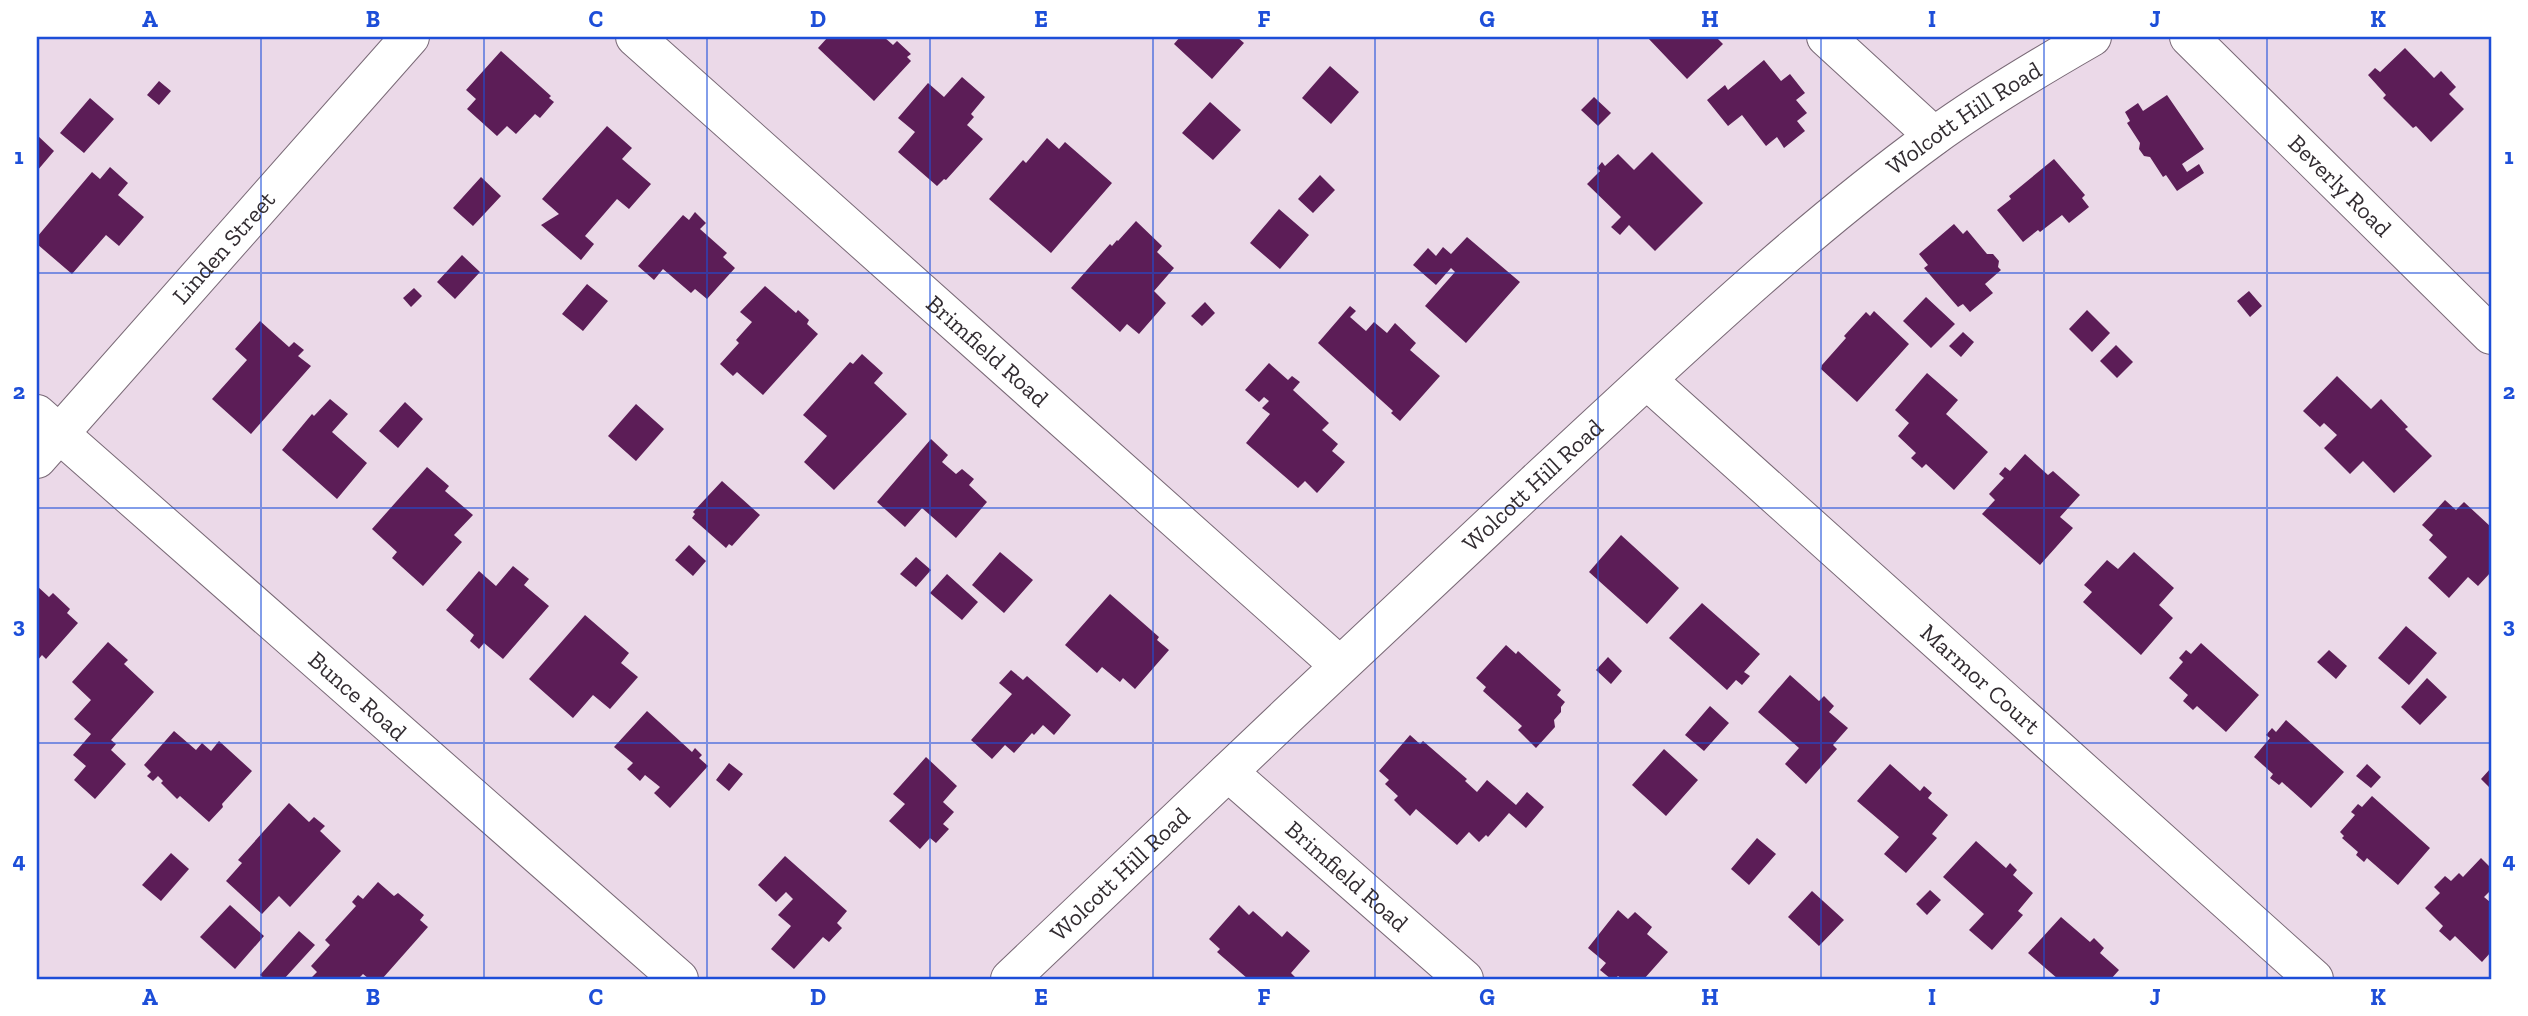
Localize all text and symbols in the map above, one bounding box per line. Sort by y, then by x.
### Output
text: A [142,5,158,33]
text: B [366,5,380,33]
text: C [589,5,603,33]
text: D [810,5,826,33]
text: E [1034,5,1048,33]
text: F [1257,5,1271,33]
text: G [1479,5,1495,33]
text: H [1701,5,1719,33]
text: I [1928,5,1936,33]
text: J [2149,5,2161,33]
text: K [2370,5,2386,33]
street label: Wolcott Hill Road [1880,55,2046,181]
street label: Beverly Road [2283,128,2398,243]
text: 1 [14,142,24,170]
text: 1 [2504,142,2514,170]
street label: Linden Street [166,185,281,310]
street label: Brimfield Road [921,289,1055,413]
text: 2 [13,377,25,405]
text: 2 [2503,377,2515,405]
street label: Wolcott Hill Road [1456,413,1609,557]
text: 3 [13,611,25,639]
text: 3 [2503,611,2515,639]
street label: Marmor Court [1915,618,2047,740]
street label: Bunce Road [303,645,413,747]
street label: Wolcott Hill Road [1044,801,1195,947]
street label: Brimfield Road [1280,814,1414,937]
text: 4 [12,846,26,874]
text: 4 [2502,846,2516,874]
text: A [142,983,158,1011]
text: B [366,983,380,1011]
text: C [589,983,603,1011]
text: D [810,983,826,1011]
text: E [1034,983,1048,1011]
text: F [1257,983,1271,1011]
text: G [1479,983,1495,1011]
text: H [1701,983,1719,1011]
text: I [1928,983,1936,1011]
text: J [2149,983,2161,1011]
text: K [2370,983,2386,1011]

